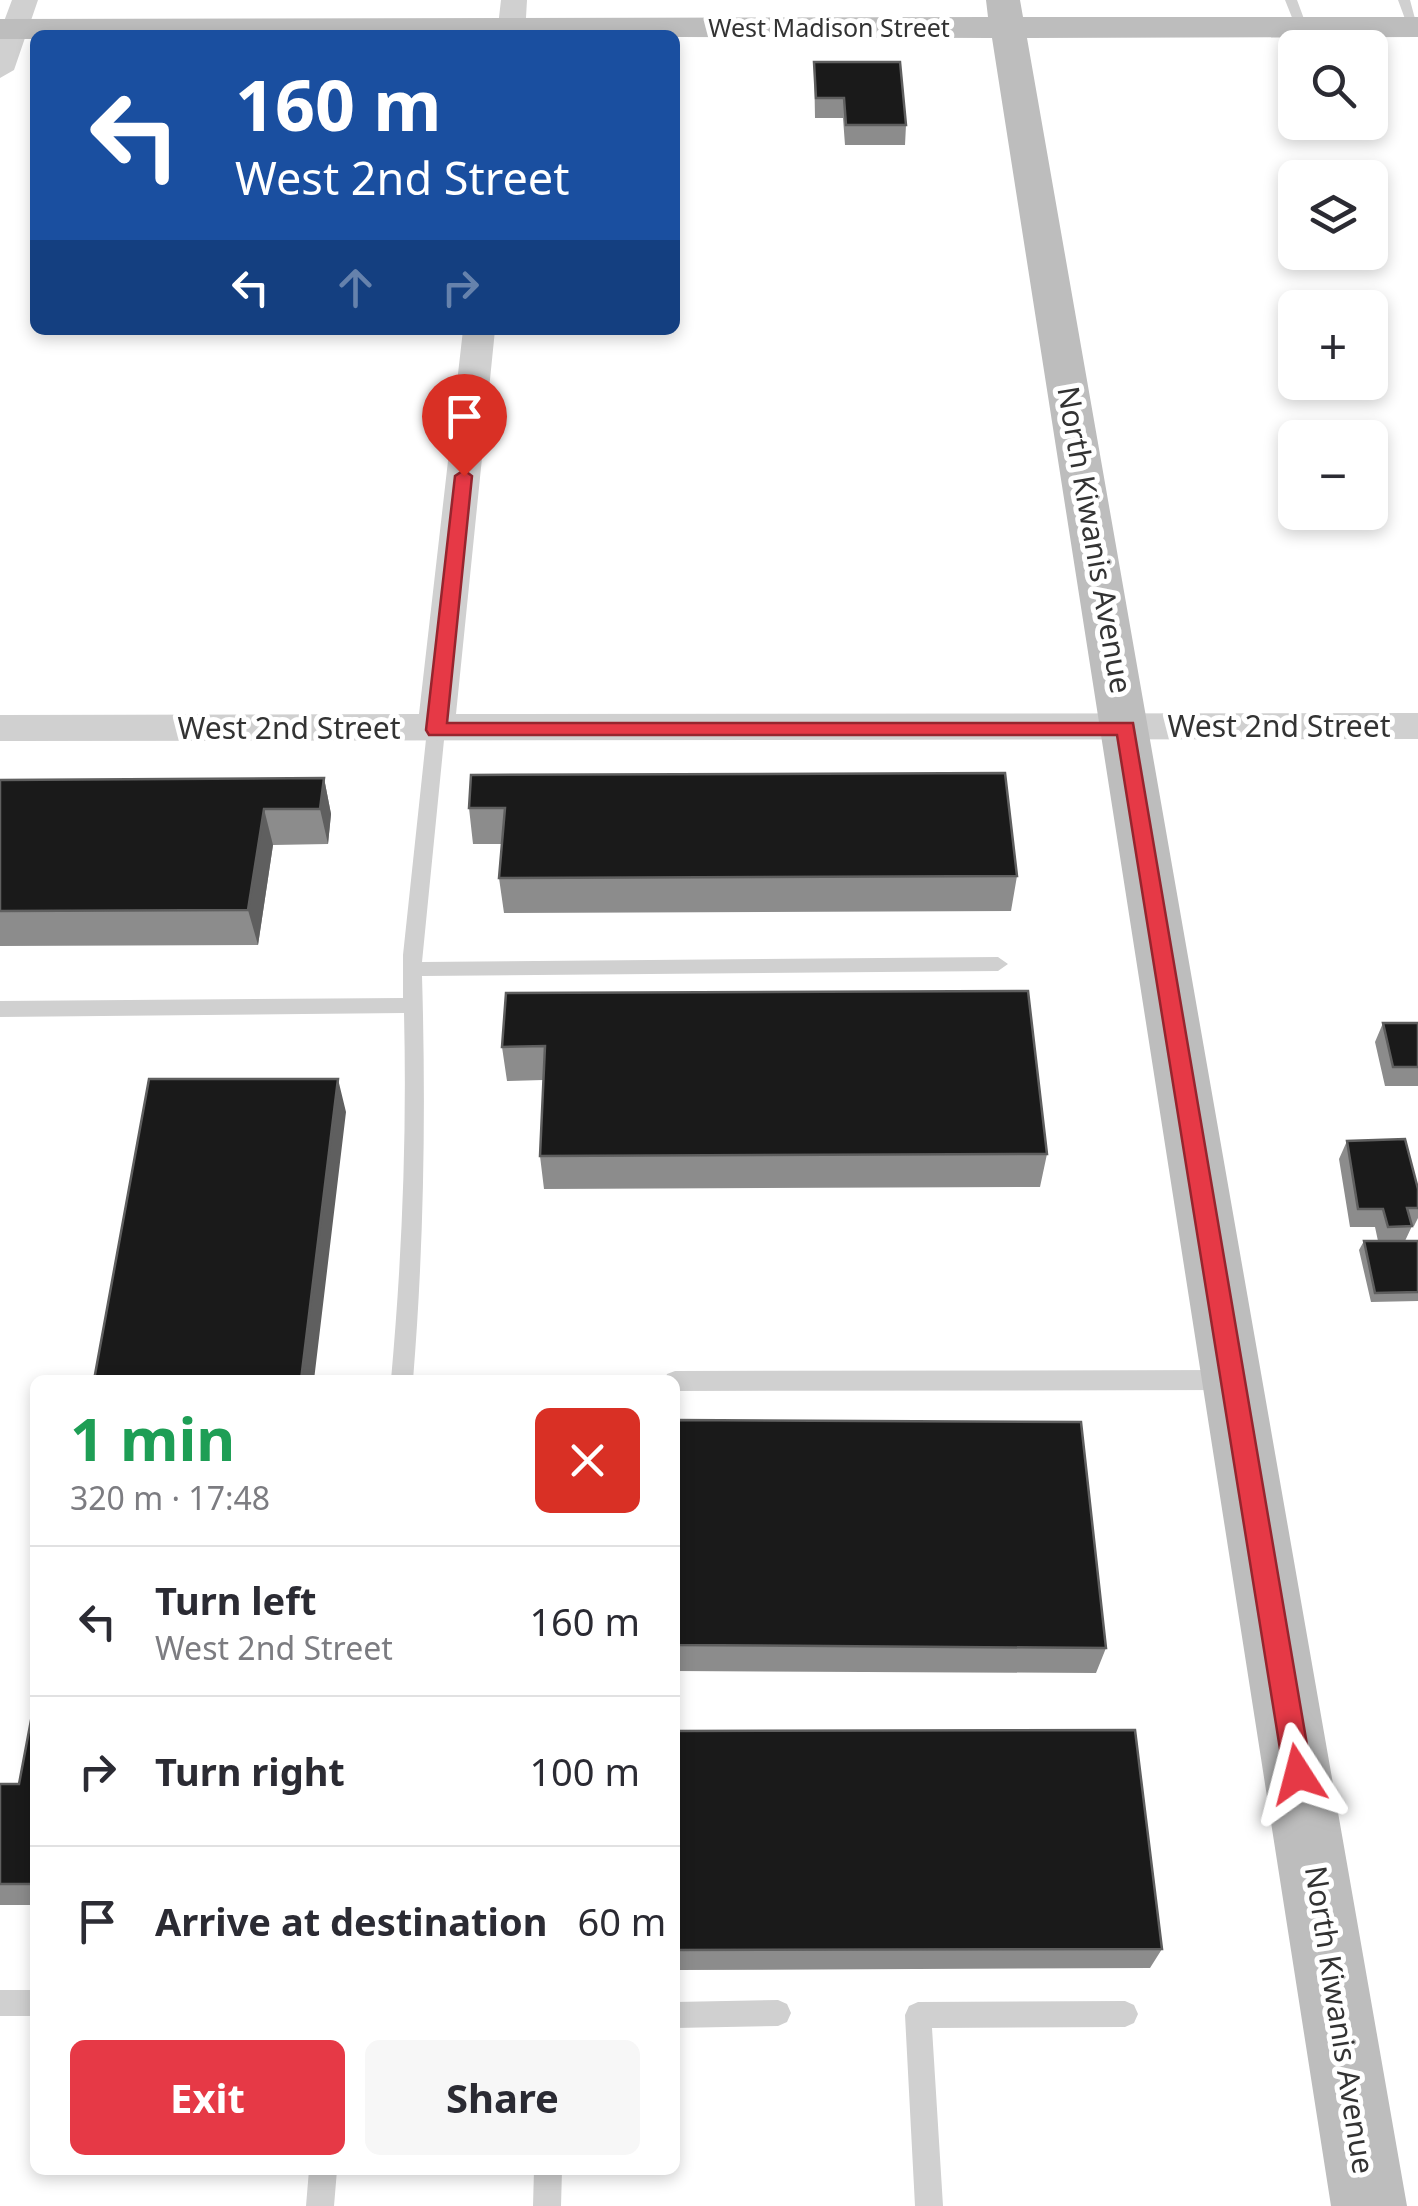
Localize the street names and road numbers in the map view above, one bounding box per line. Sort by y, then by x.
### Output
street label: West Madison Street [708,10,950,44]
street label: North Kiwanis Avenue [1048,383,1143,696]
street label: West 2nd Street [1168,705,1391,746]
street label: West 2nd Street [178,707,401,748]
street label: North Kiwanis Avenue [1296,1863,1385,2177]

